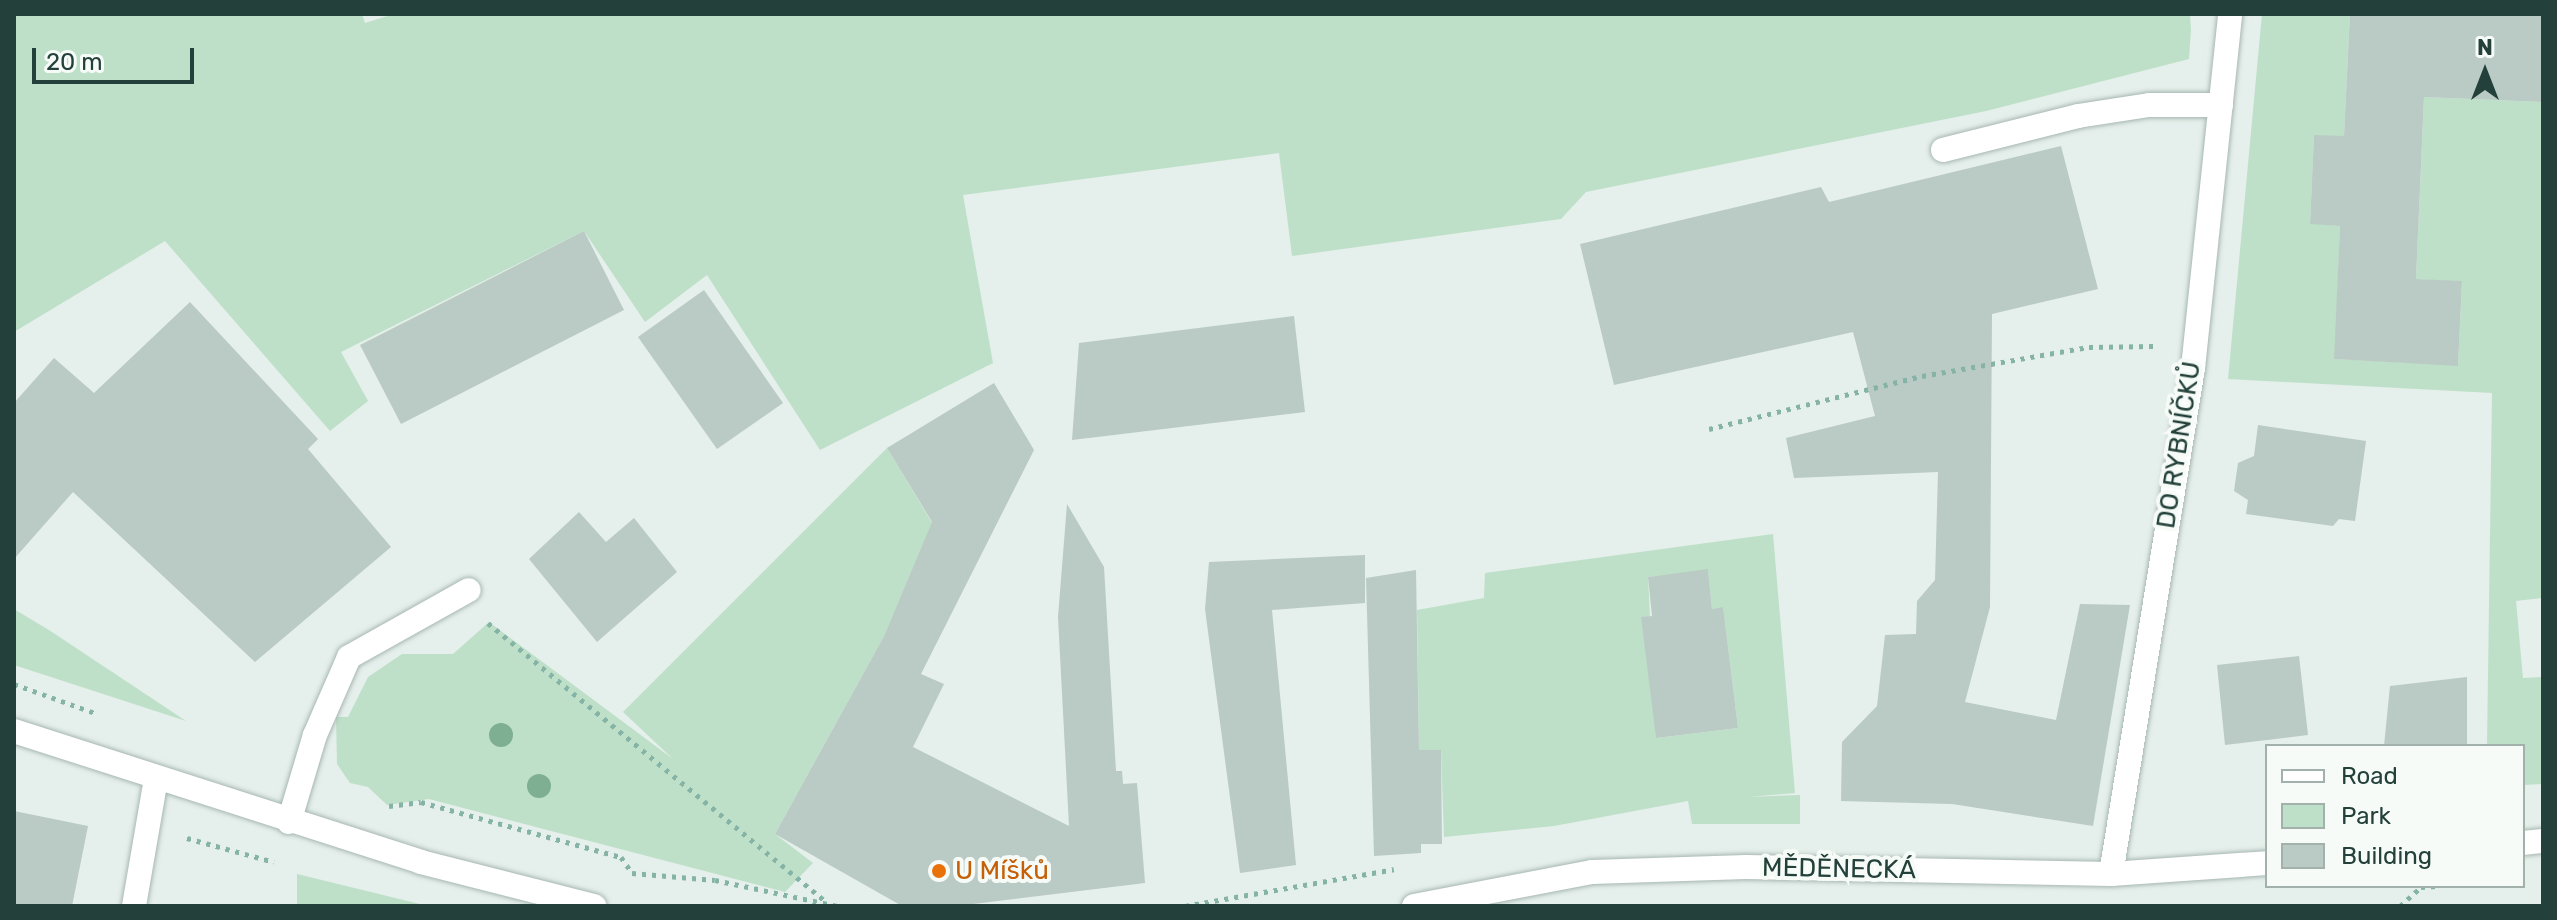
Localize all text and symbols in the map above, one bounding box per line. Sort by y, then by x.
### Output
scale bar [36,32,198,82]
north arrow [2445,32,2525,112]
text: N [2477,34,2493,61]
text: 20 m [46,48,103,76]
street label: DO RYBNÍČKŮ [2150,359,2208,531]
legend [2265,744,2525,888]
text: Road [2341,762,2398,790]
text: Park [2341,802,2391,830]
text: Building [2341,842,2432,870]
street label: MĚDĚNECKÁ [1762,852,1916,886]
place label: U Míšků [955,855,1049,887]
marker: U Míšků [930,862,948,880]

